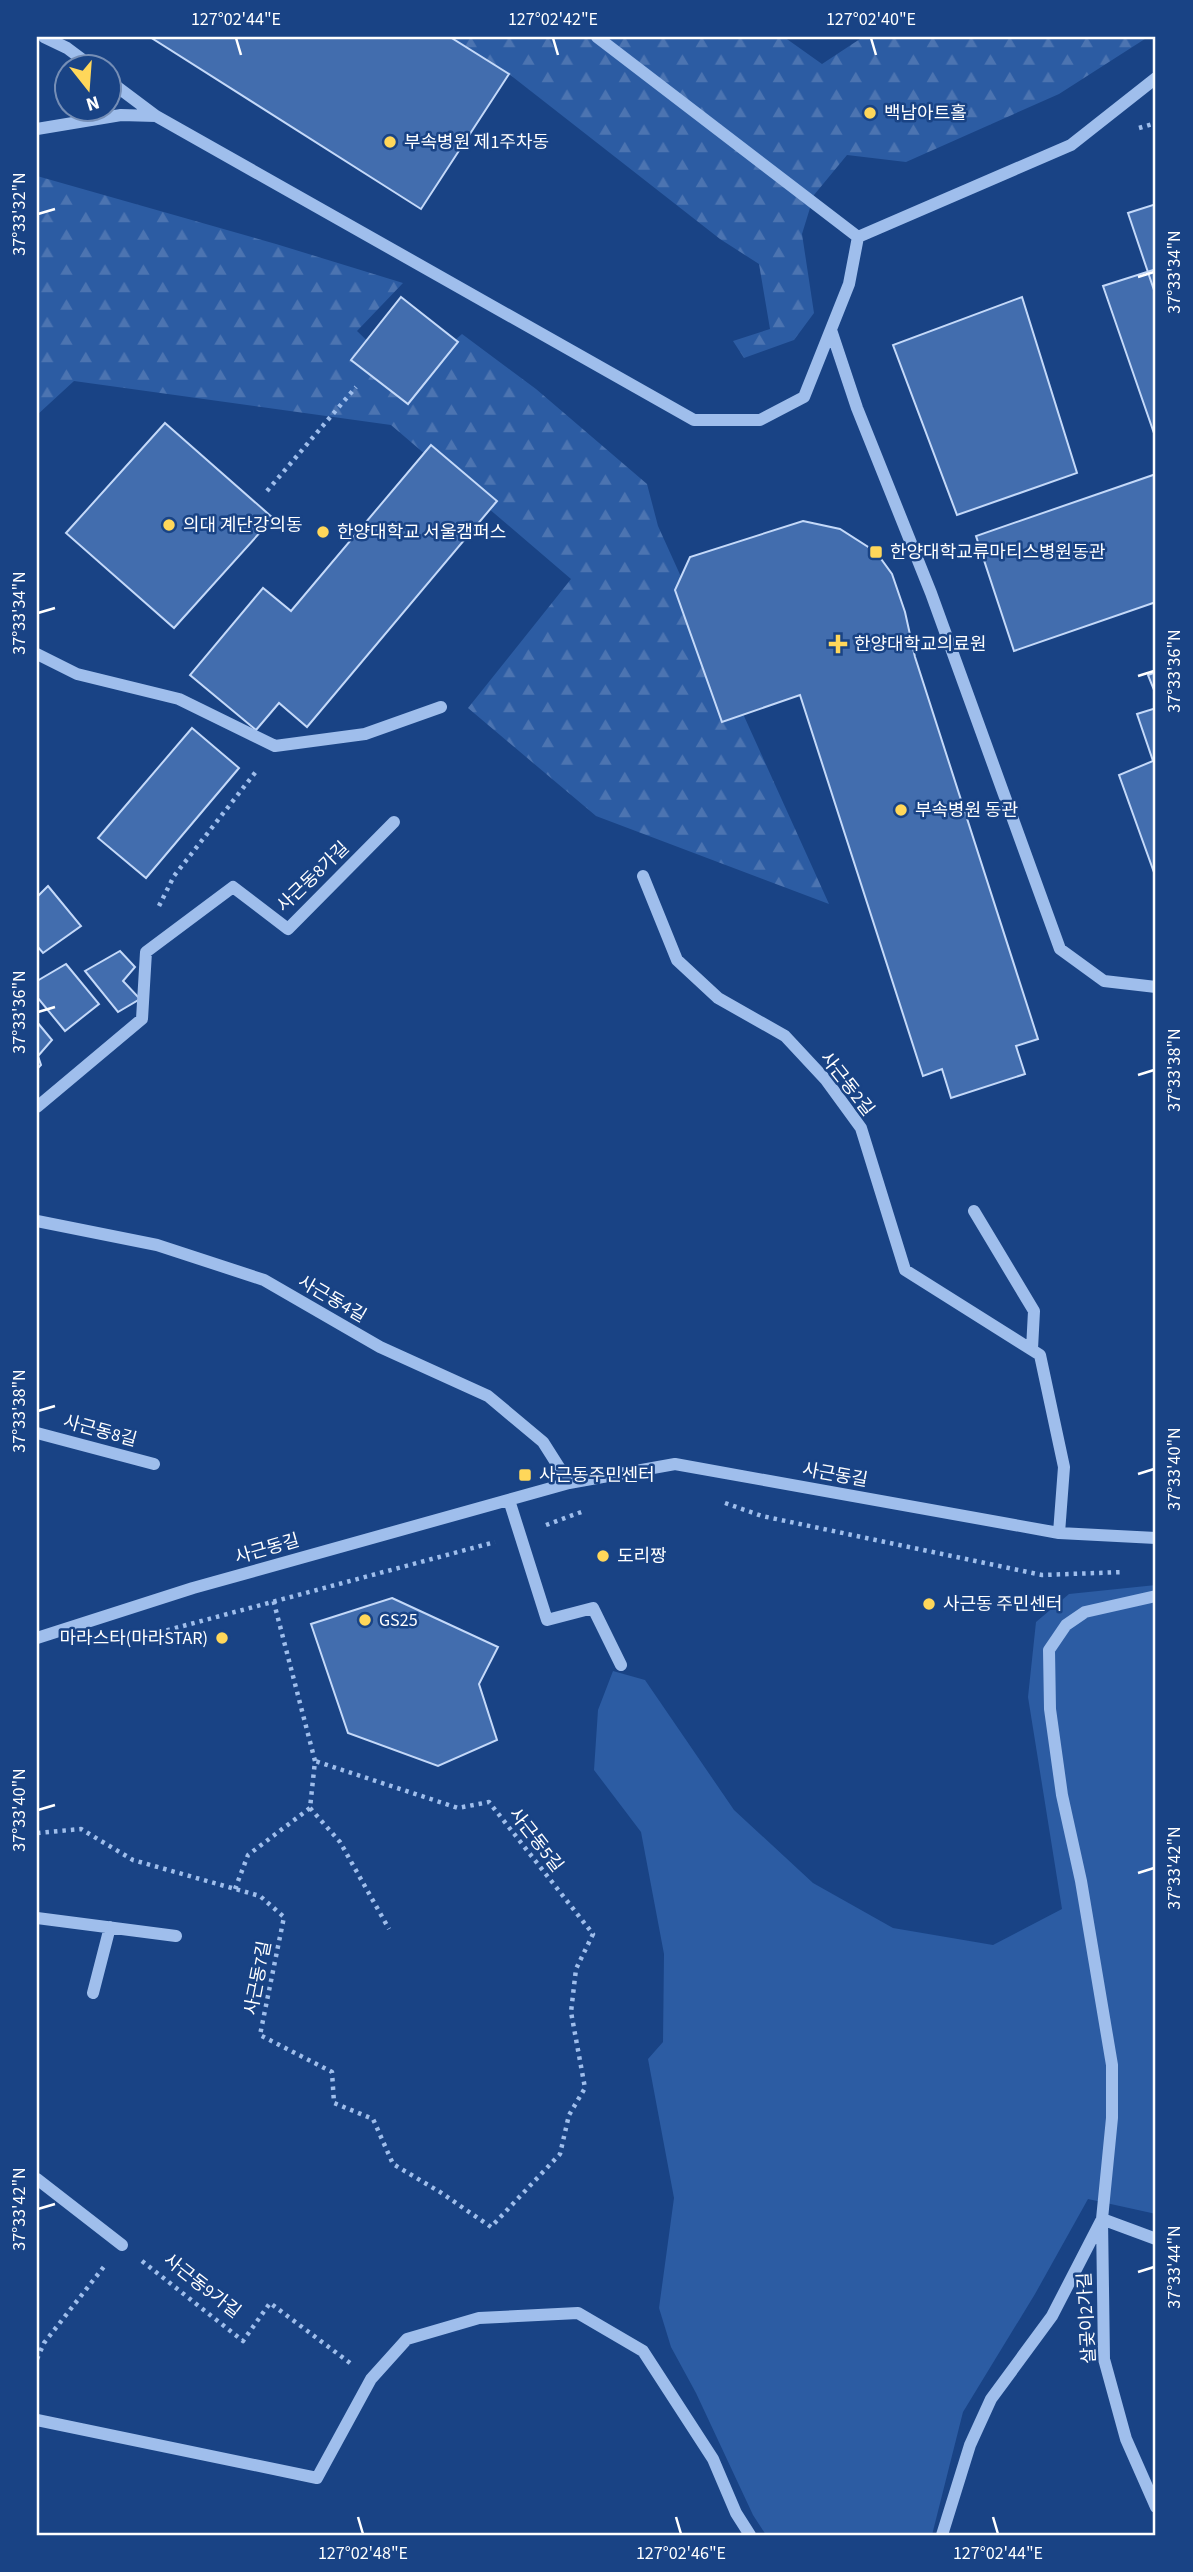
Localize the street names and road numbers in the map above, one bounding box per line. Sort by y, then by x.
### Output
street label: 사근동8가길 [271,836,355,918]
street label: 사근동2길 [814,1047,880,1121]
street label: 사근동4길 [293,1269,371,1329]
street label: 사근동8길 [60,1409,140,1453]
street label: 사근동길 [800,1457,870,1493]
street label: 사근동길 [232,1528,302,1570]
street label: 사근동5길 [503,1803,569,1877]
street label: 사근동7길 [239,1939,277,2017]
street label: 사근동9가길 [158,2248,246,2324]
street label: 살곶이2가길 [1072,2272,1102,2364]

